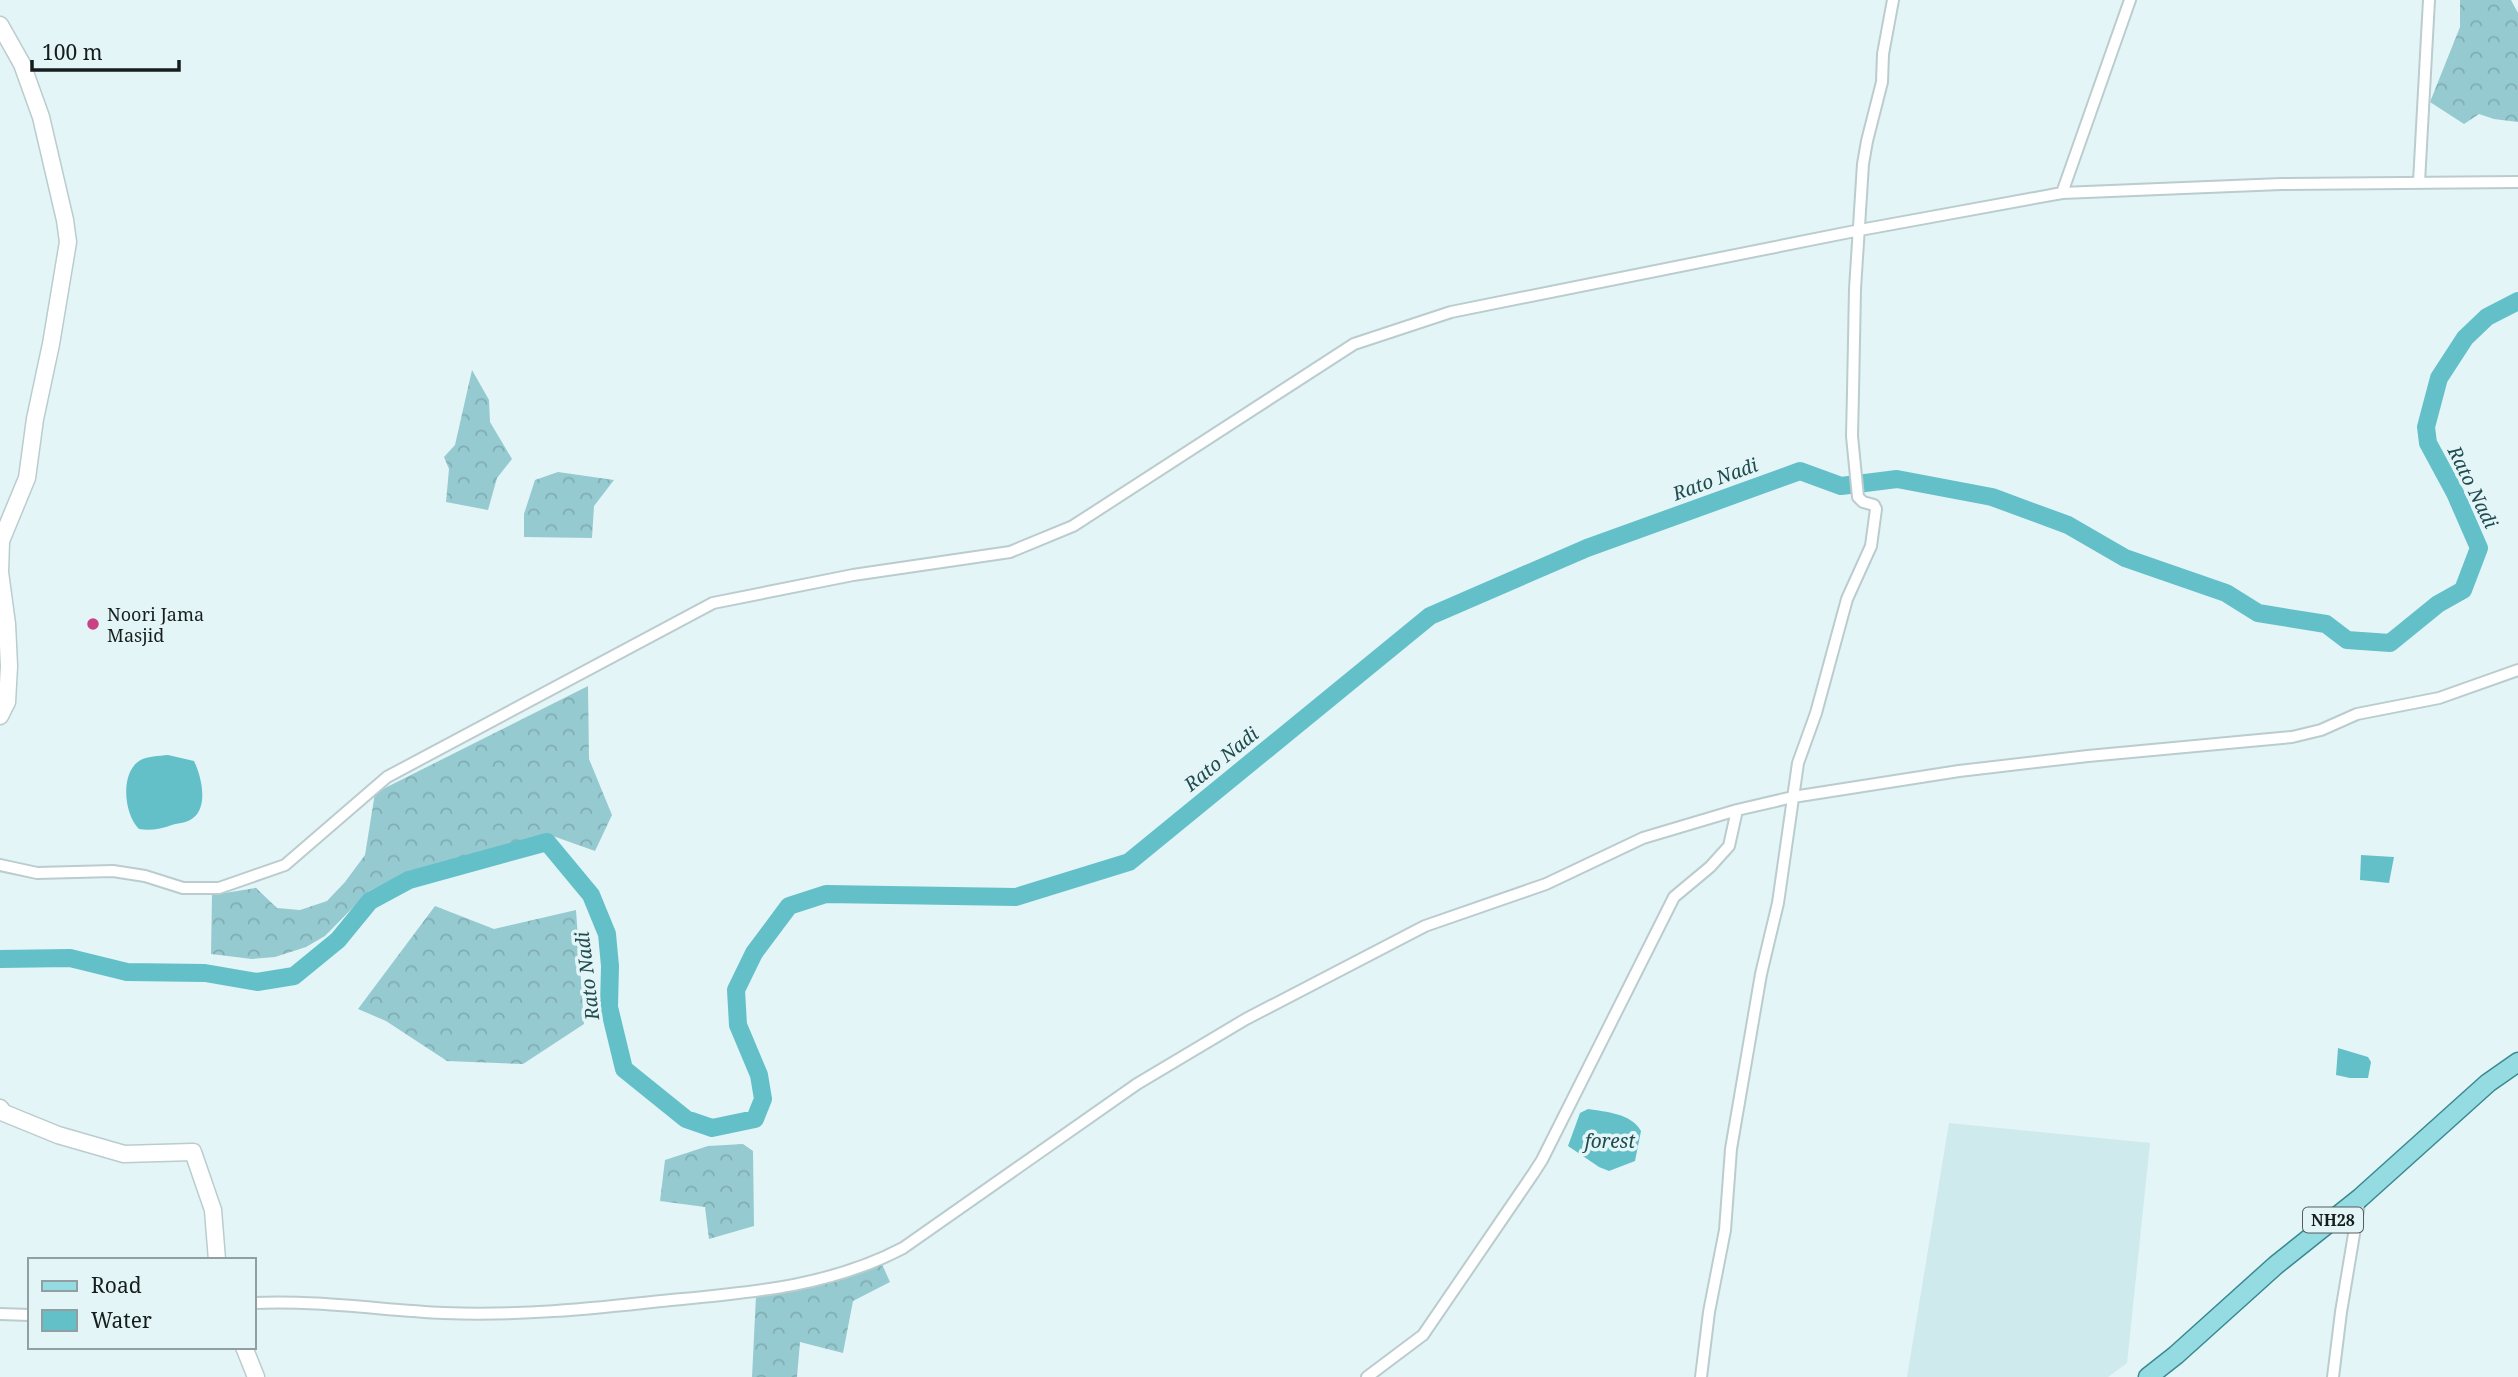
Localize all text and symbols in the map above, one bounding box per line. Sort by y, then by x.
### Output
scale bar [32,28,178,72]
text: 100 m [42,38,103,66]
water label: Rato Nadi [2441,441,2504,533]
water label: Rato Nadi [1668,452,1761,507]
place label: Noori Jama Masjid [107,602,204,647]
marker: Noori Jama Masjid [85,616,101,632]
water label: Rato Nadi [1178,721,1264,798]
water label: Rato Nadi [569,930,605,1023]
water label: forest [1582,1128,1636,1154]
road number: NH28 [2303,1208,2363,1232]
legend [28,1258,256,1349]
text: Road [91,1271,142,1299]
text: Water [91,1306,152,1334]

